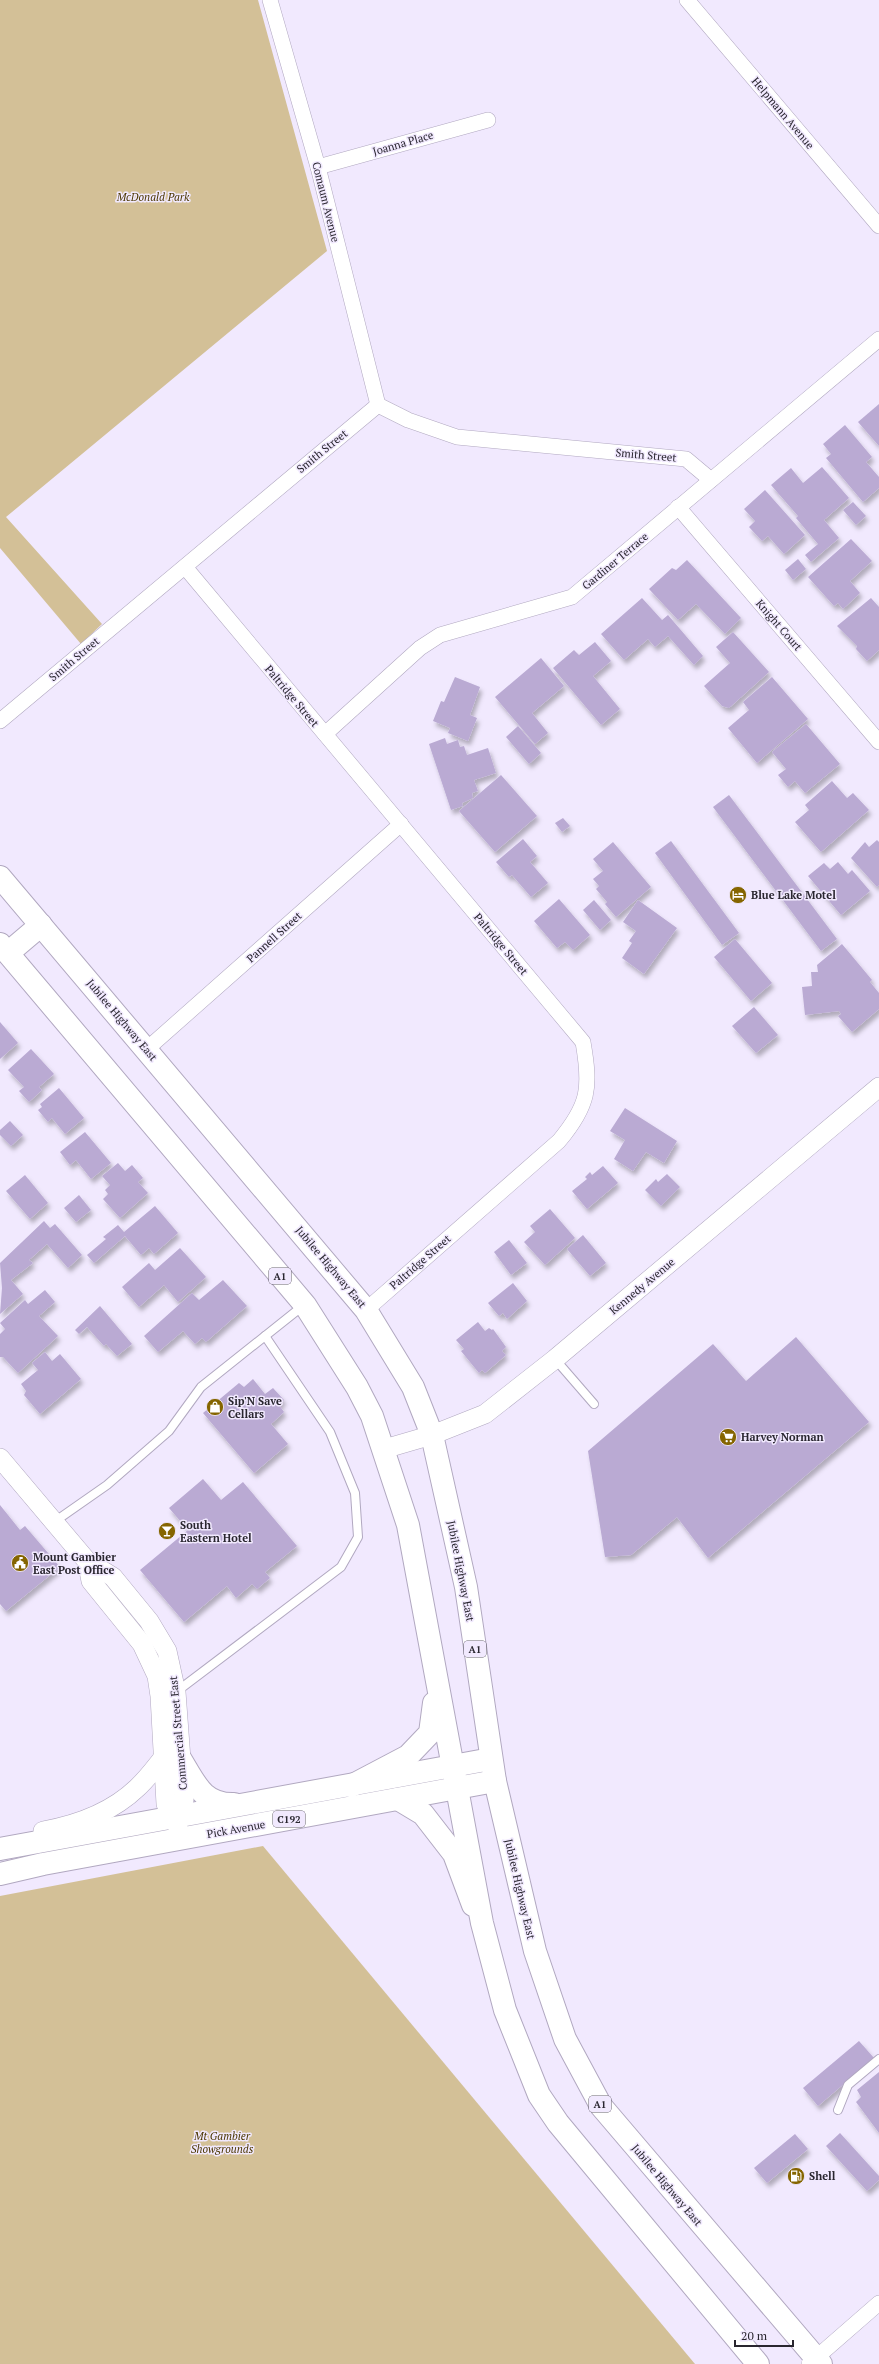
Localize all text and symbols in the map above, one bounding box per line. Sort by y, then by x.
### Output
street label: Helpmann Avenue [749,74,817,152]
street label: Joanna Place [371,128,435,158]
street label: Comaum Avenue [309,160,343,244]
park label: McDonald Park [116,190,190,204]
street label: Smith Street [294,426,350,476]
street label: Smith Street [615,445,677,465]
street label: Gardiner Terrace [579,529,651,593]
street label: Knight Court [753,596,805,654]
street label: Smith Street [46,634,102,684]
street label: Paltridge Street [262,662,322,730]
hotel icon: Blue Lake Motel [728,885,748,905]
place label: Blue Lake Motel [751,888,836,902]
street label: Pannell Street [244,909,304,965]
street label: Paltridge Street [471,910,531,978]
street label: Jubilee Highway East [84,976,160,1064]
street label: Jubilee Highway East [293,1223,369,1311]
street label: Paltridge Street [387,1232,453,1292]
street label: Kennedy Avenue [607,1254,678,1317]
road number: A1 [269,1268,291,1284]
place label: Sip'N Save Cellars [228,1394,282,1421]
shop icon: Sip'N Save Cellars [205,1397,225,1417]
supermarket icon: Harvey Norman [718,1427,738,1447]
place label: Harvey Norman [741,1430,824,1444]
place label: South Eastern Hotel [180,1518,252,1545]
street label: Jubilee Highway East [444,1519,478,1623]
bar icon: South Eastern Hotel [157,1521,177,1541]
place label: Mount Gambier East Post Office [33,1550,116,1577]
public building icon: Mount Gambier East Post Office [10,1553,30,1573]
road number: A1 [464,1641,486,1657]
street label: Commercial Street East [166,1675,190,1791]
road number: C192 [273,1811,305,1827]
street label: Pick Avenue [206,1817,267,1841]
street label: Jubilee Highway East [502,1837,538,1941]
road number: A1 [589,2096,611,2112]
park label: Mt Gambier Showgrounds [191,2129,254,2156]
street label: Jubilee Highway East [629,2141,705,2229]
fuel station icon: Shell [786,2166,806,2186]
place label: Shell [809,2169,836,2183]
scale bar [735,2322,793,2348]
text: 20 m [741,2328,768,2343]

